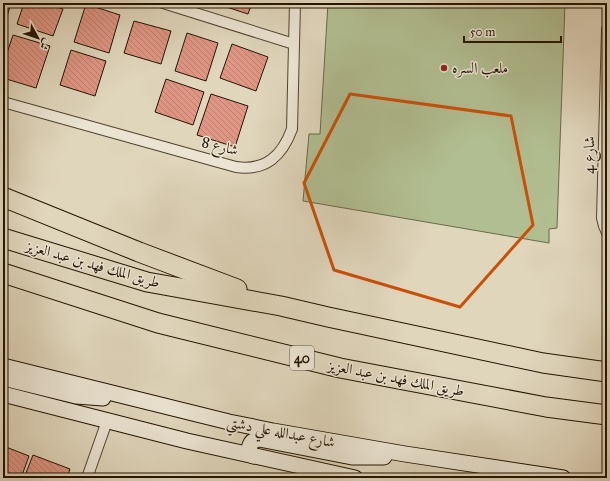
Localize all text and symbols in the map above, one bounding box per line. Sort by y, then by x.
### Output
north arrow [18,18,58,58]
scale bar [464,18,561,44]
text: 50 m [470,25,495,39]
text: ش [37,36,54,53]
place label: ملعب السره [452,59,508,78]
marker: ملعب السره [439,63,449,73]
street label: شارع 8 [199,133,240,163]
street label: شارع 4 [580,136,602,174]
street label: طريق الملك فهد بن عبد العزيز [22,236,162,293]
road number: 40 [290,346,314,370]
street label: طريق الملك فهد بن عبد العزيز [324,356,466,401]
street label: شارع عبدالله علي دشتي [224,413,337,456]

